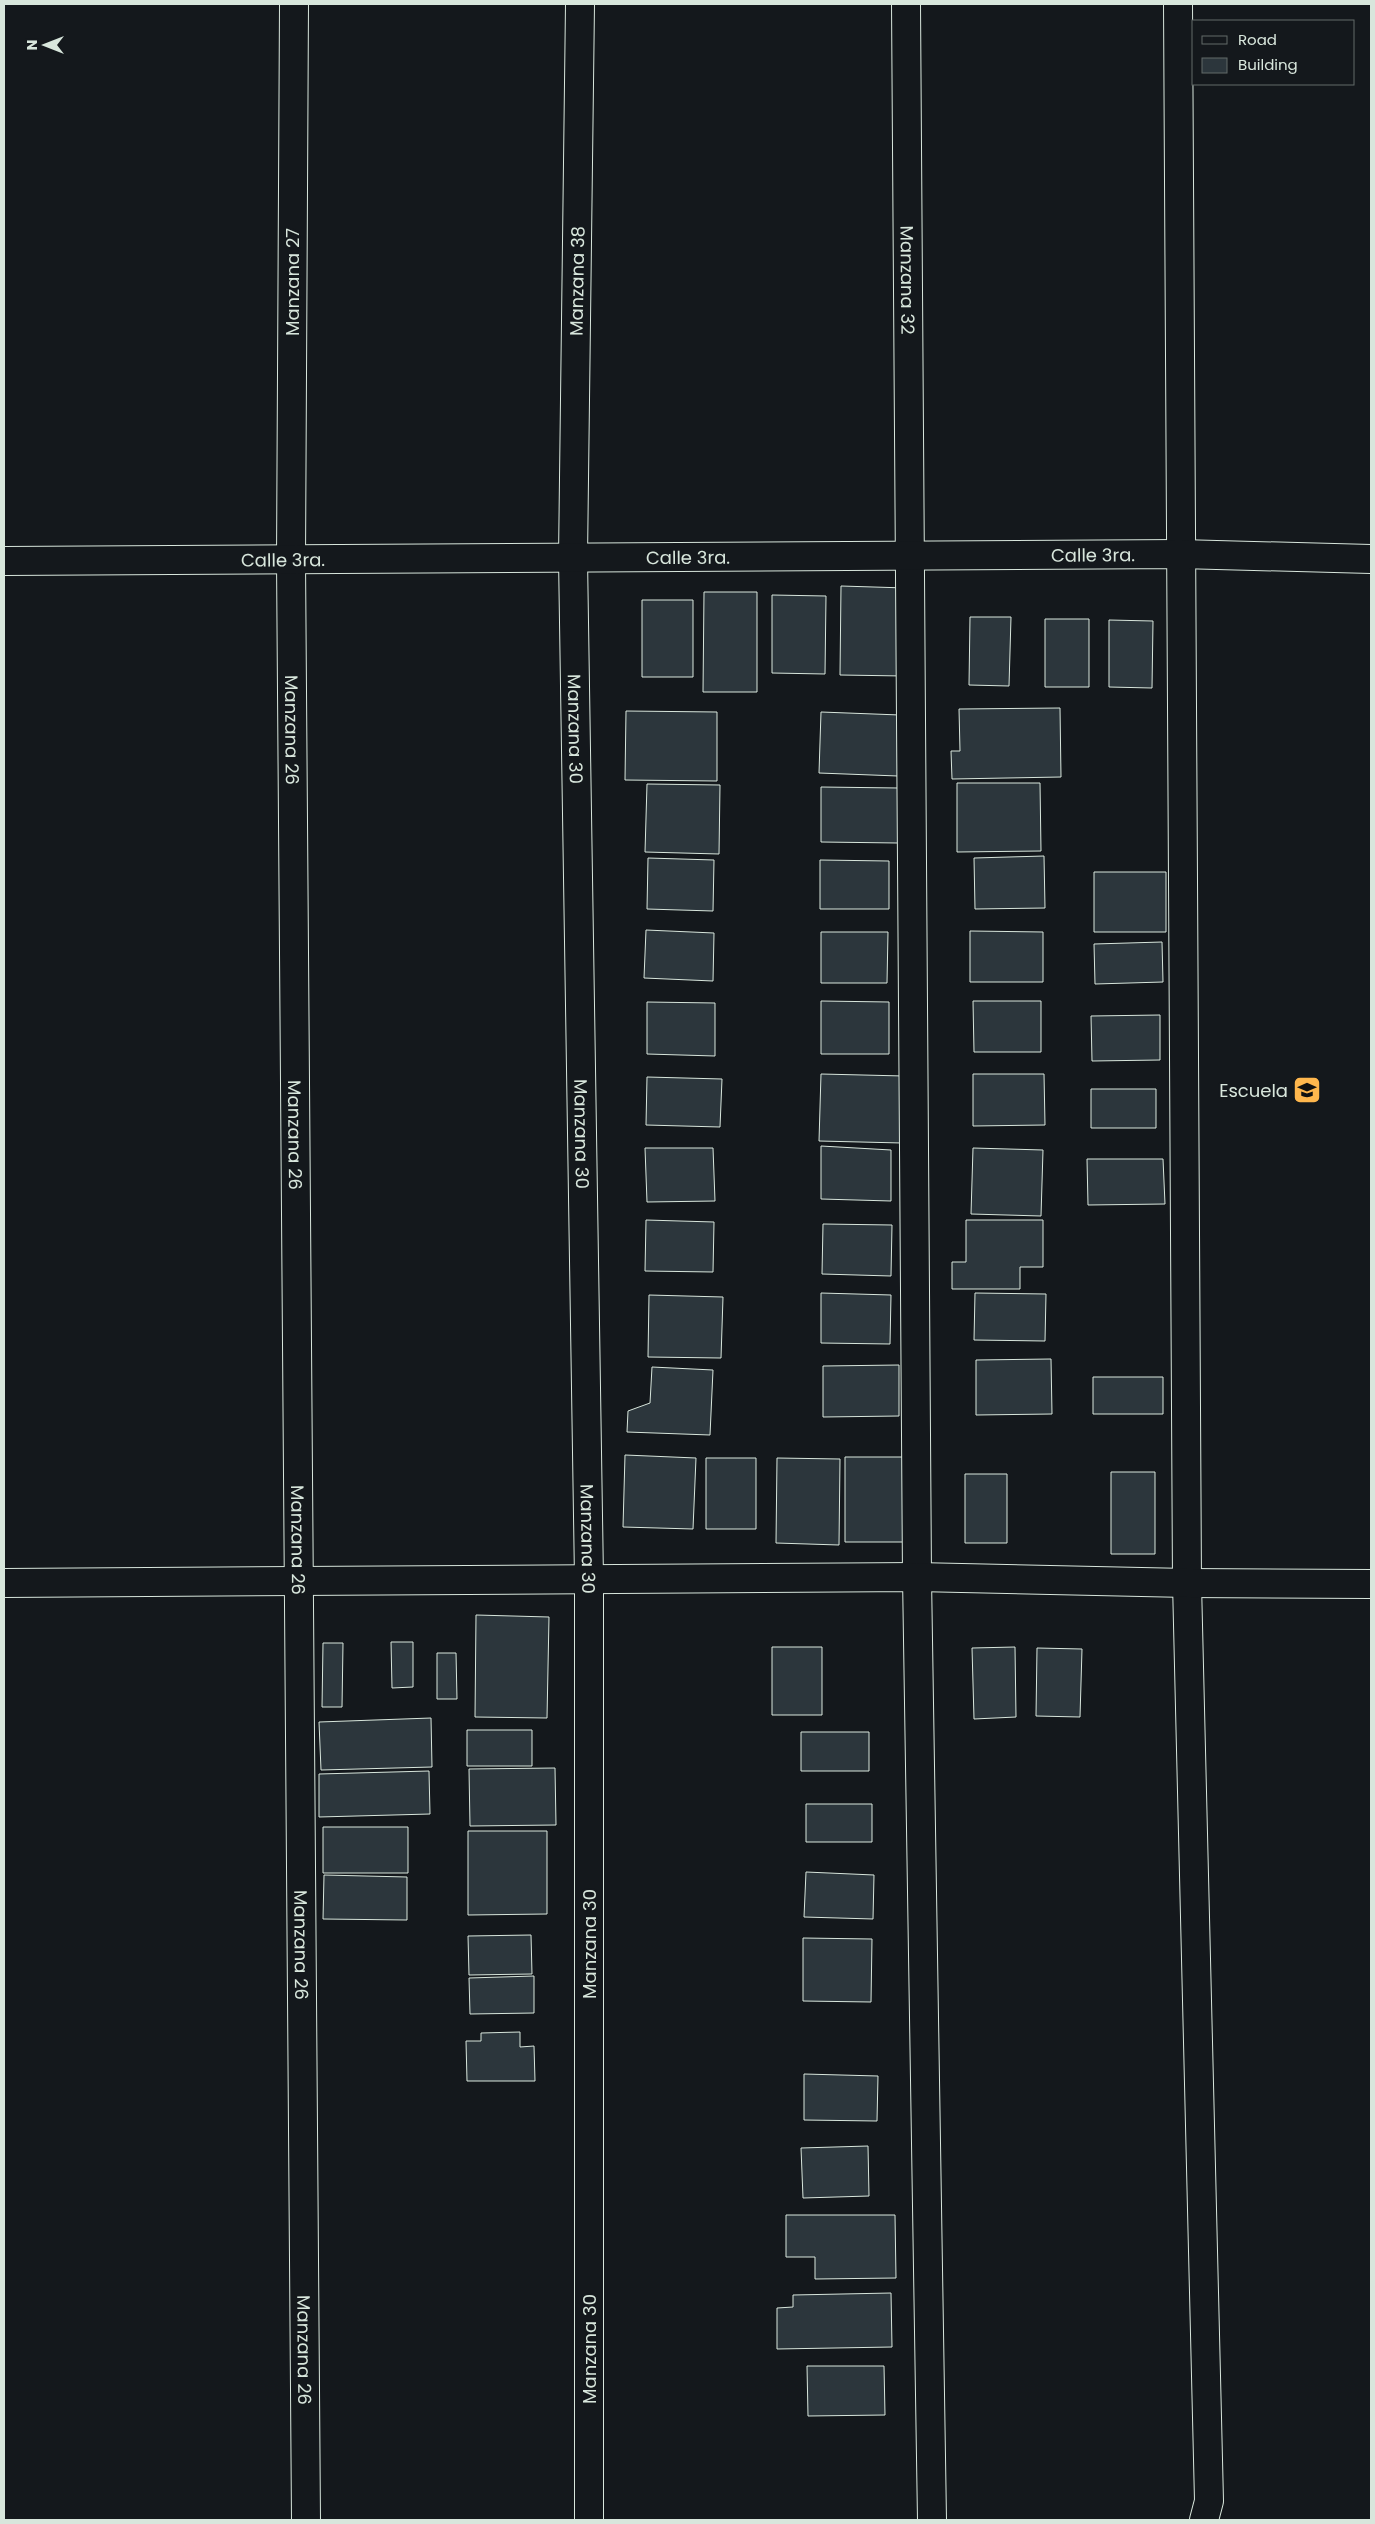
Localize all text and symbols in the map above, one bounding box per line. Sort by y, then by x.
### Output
north arrow [20,20,70,70]
legend [1192,20,1355,85]
text: Road [1238,29,1277,50]
text: N [22,40,42,50]
text: Building [1238,54,1298,75]
street label: Manzana 32 [895,225,921,335]
street label: Manzana 38 [564,226,590,336]
street label: Manzana 27 [280,228,305,336]
street label: Calle 3ra. [1051,542,1135,567]
street label: Calle 3ra. [646,544,730,570]
street label: Calle 3ra. [241,547,325,572]
street label: Manzana 30 [562,674,589,784]
street label: Manzana 26 [279,675,305,785]
school or university icon: Escuela [1292,1075,1322,1105]
place label: Escuela [1219,1078,1288,1103]
street label: Manzana 30 [569,1079,595,1189]
street label: Manzana 26 [282,1080,308,1190]
street label: Manzana 30 [575,1484,602,1594]
street label: Manzana 26 [286,1485,311,1595]
street label: Manzana 30 [577,1889,602,1999]
street label: Manzana 26 [289,1890,315,2000]
street label: Manzana 30 [577,2294,602,2404]
street label: Manzana 26 [292,2295,318,2405]

